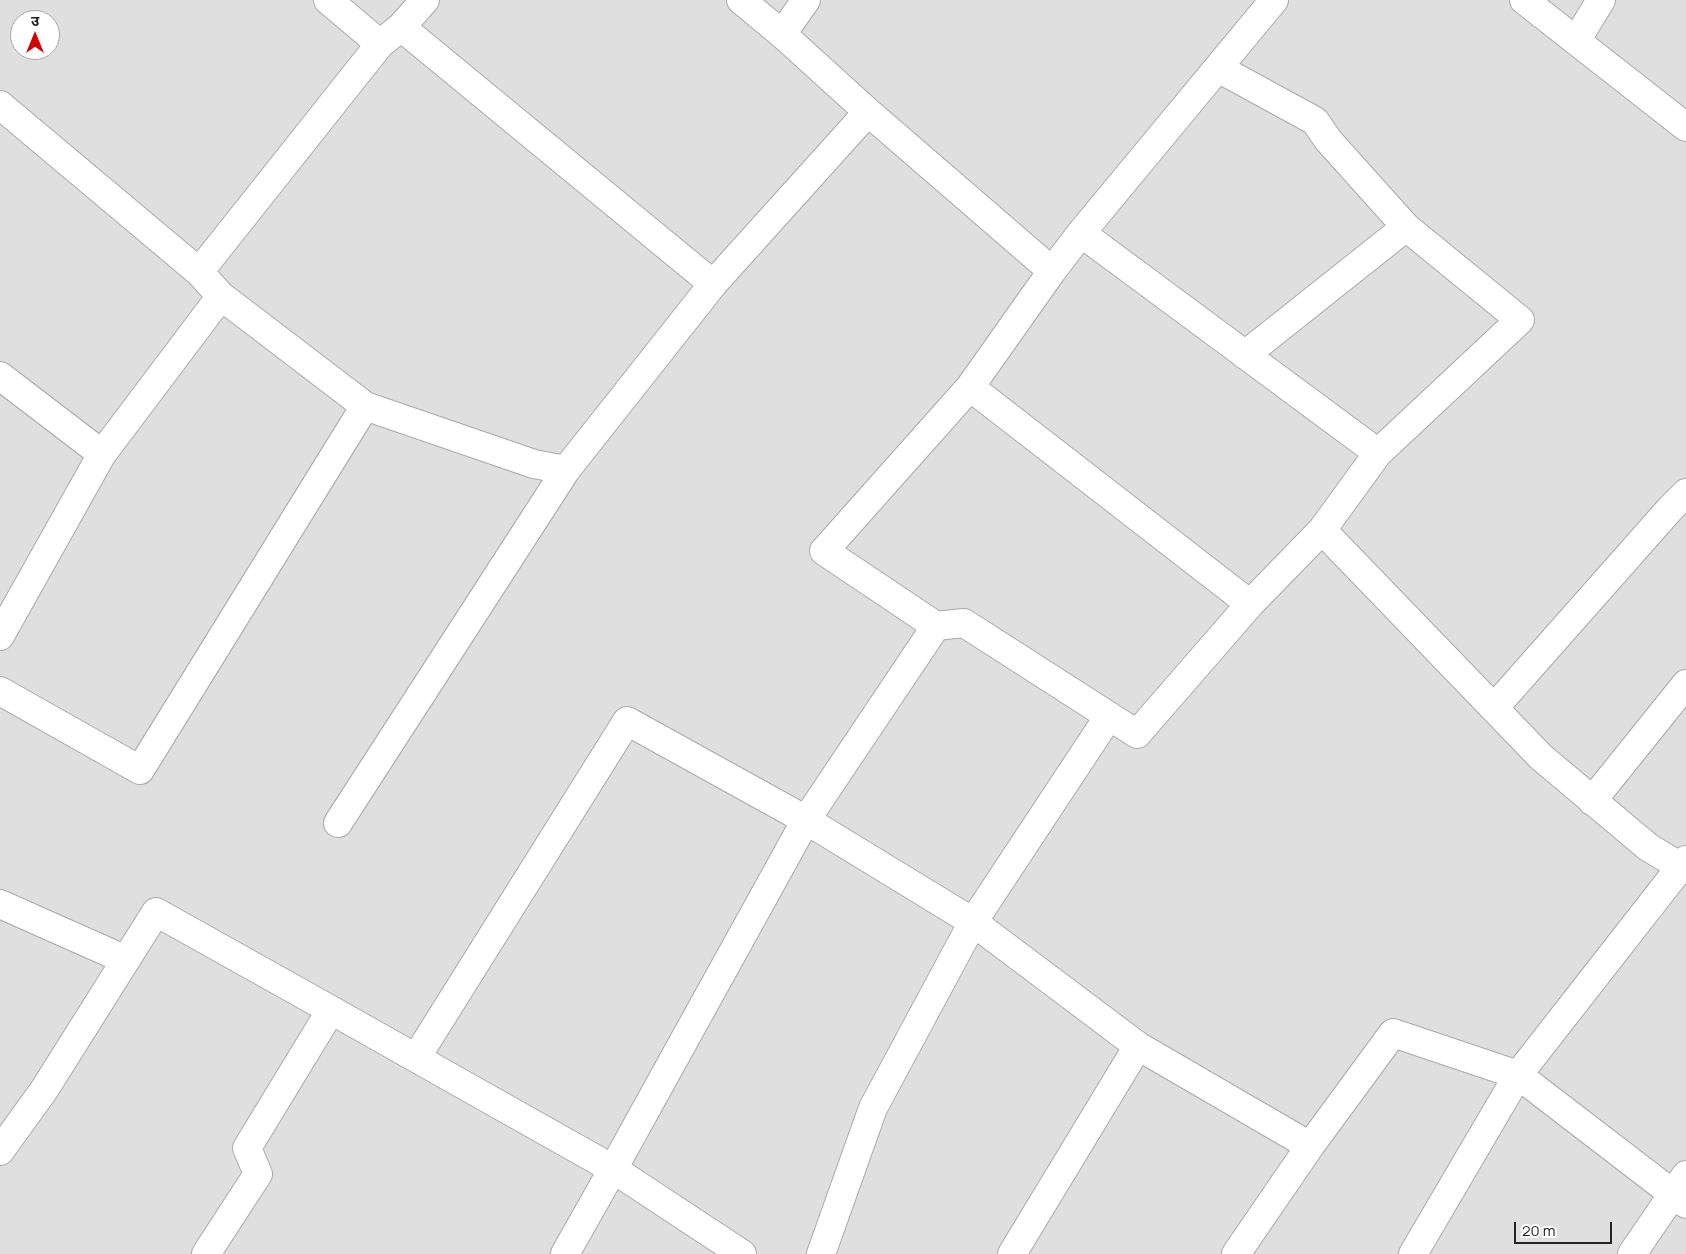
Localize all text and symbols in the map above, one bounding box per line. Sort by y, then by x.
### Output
north arrow [10,10,60,60]
text: उ [31,11,39,30]
scale bar [1516,1212,1614,1244]
text: 20 m [1522,1220,1555,1241]

